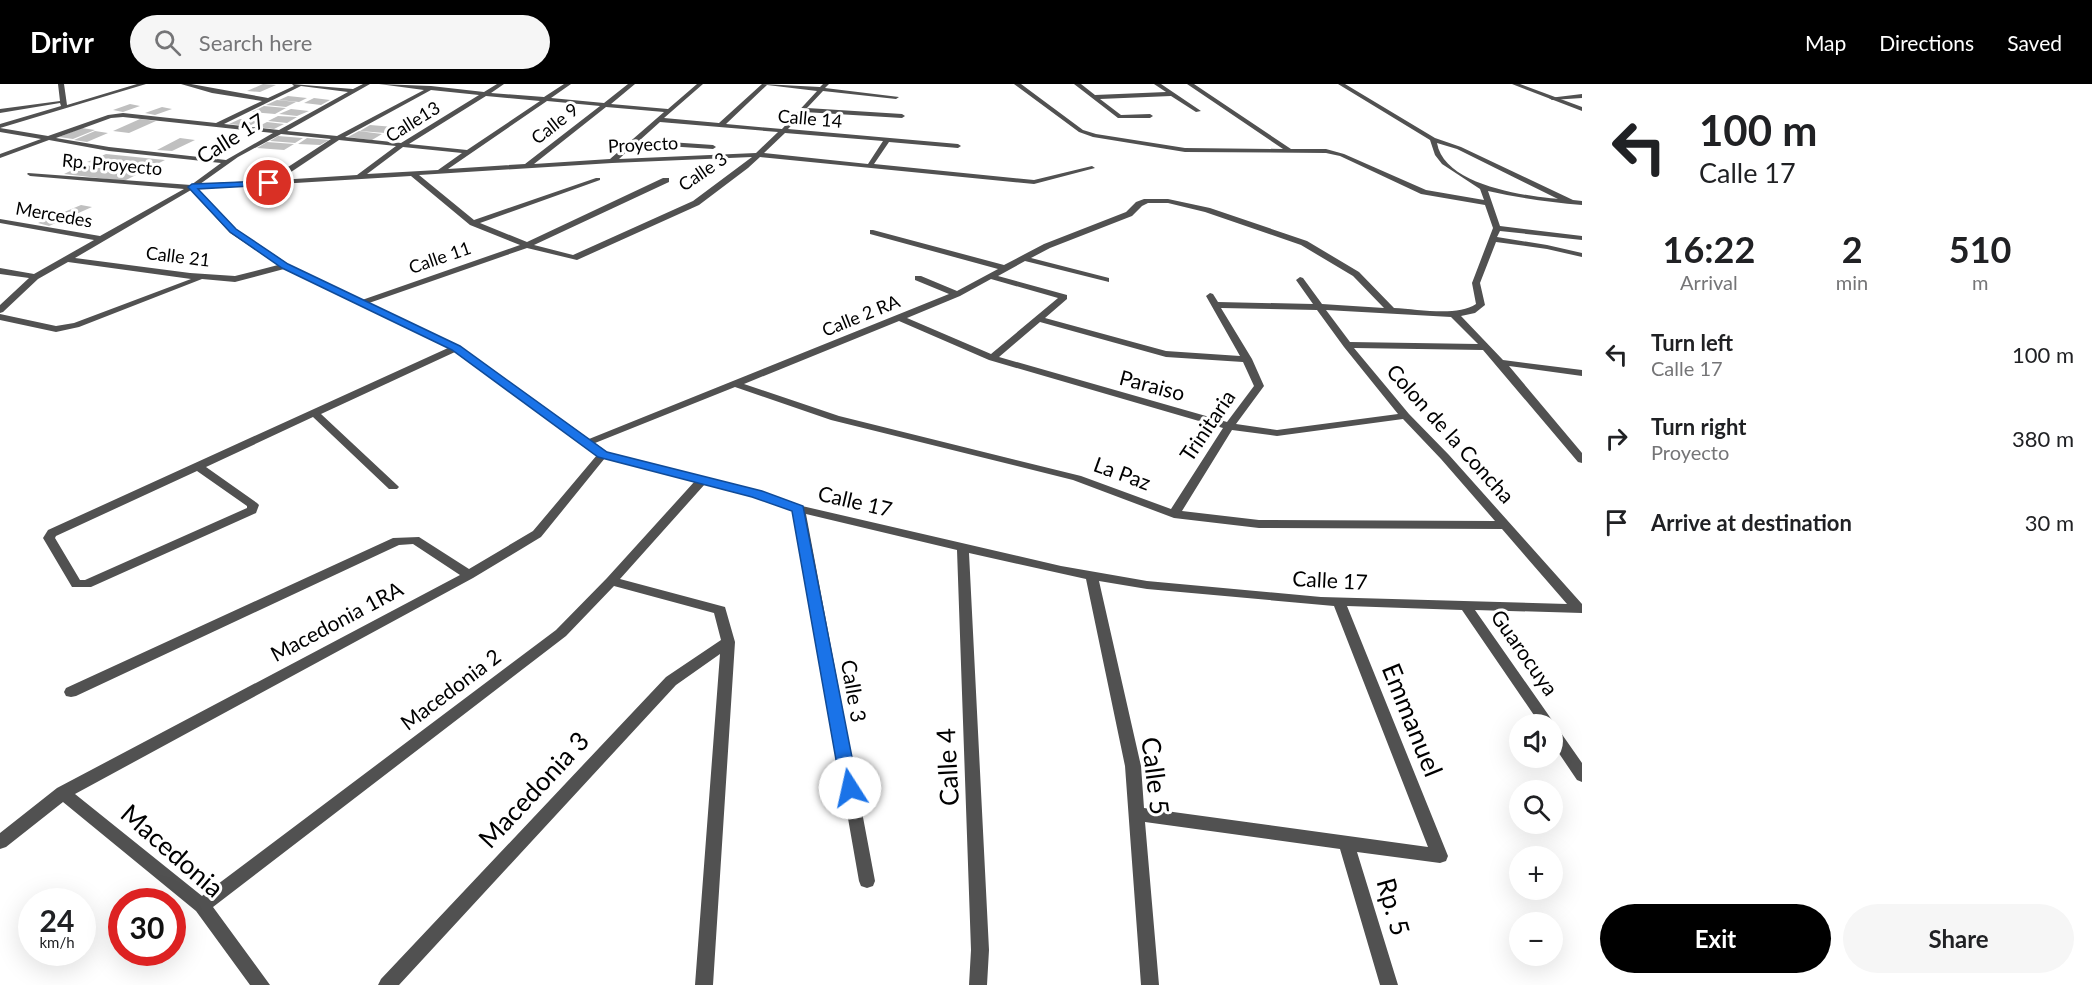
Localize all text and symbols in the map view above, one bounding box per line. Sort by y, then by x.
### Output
search box [130,15,550,69]
text: Drivr [30,25,94,59]
icon: search [151,26,184,59]
text: Search here [199,29,312,56]
text: Map [1805,30,1846,55]
text: Directions [1879,30,1974,55]
text: Saved [2007,30,2062,55]
street label: Calle13 [381,96,444,146]
street label: Calle 9 [526,98,582,149]
street label: Calle 14 [777,104,843,132]
text: 100 m [1699,105,1817,155]
street label: Calle 17 [192,107,269,168]
icon: left [1600,108,1678,186]
street label: Proyecto [607,131,679,157]
street label: Calle 3 [674,147,731,195]
street label: Rp. Proyecto [61,149,163,179]
text: Calle 17 [1699,156,1796,189]
pin [243,157,294,208]
icon: arrive [252,166,285,199]
street label: Mercedes [14,196,94,232]
text: 16:22 [1663,227,1755,271]
text: 2 [1842,227,1863,271]
text: 510 [1949,227,2011,271]
street label: Calle 11 [406,236,474,278]
street label: Calle 21 [145,241,211,271]
text: Arrival [1680,270,1738,294]
text: min [1836,270,1868,294]
text: m [1972,270,1988,294]
street label: Calle 2 RA [818,289,904,341]
text: Turn left [1651,329,1733,356]
icon: left [1600,338,1633,371]
text: 100 m [2012,341,2074,368]
text: Calle 17 [1651,356,1723,380]
street label: Colon de la Concha [1382,358,1520,508]
street label: Paraiso [1117,364,1188,405]
street label: Trinitaria [1174,385,1240,466]
text: Turn right [1651,413,1746,440]
icon: right [1600,422,1633,455]
text: 380 m [2012,425,2074,452]
text: Proyecto [1651,440,1729,464]
street label: La Paz [1091,451,1154,494]
street label: Calle 17 [816,480,895,521]
icon: arrive [1600,506,1633,539]
text: Arrive at destination [1651,509,1852,536]
text: 30 m [2025,509,2074,536]
street label: Calle 17 [1292,565,1368,594]
street label: Macedonia 1RA [266,575,407,666]
street label: Guarocuya [1487,604,1564,700]
street label: Macedonia 2 [395,643,505,735]
street label: Calle 3 [837,658,872,724]
street label: Emmanuel [1376,658,1450,781]
map controls [1509,714,1563,966]
button: sound [1509,714,1563,768]
street label: Macedonia 3 [471,725,595,854]
street label: Calle 4 [929,727,965,807]
street label: Calle 5 [1135,735,1177,817]
position arrow [818,756,882,820]
button: search [1509,780,1563,834]
street label: Macedonia [115,797,231,904]
button: + [1509,846,1563,900]
street label: Rp. 5 [1371,874,1417,939]
speed limit sign: 30 [108,888,186,966]
text: 24 [40,902,74,938]
button: Exit [1600,904,1831,973]
button: Share [1843,904,2074,973]
button: − [1509,912,1563,966]
text: km/h [39,933,75,951]

